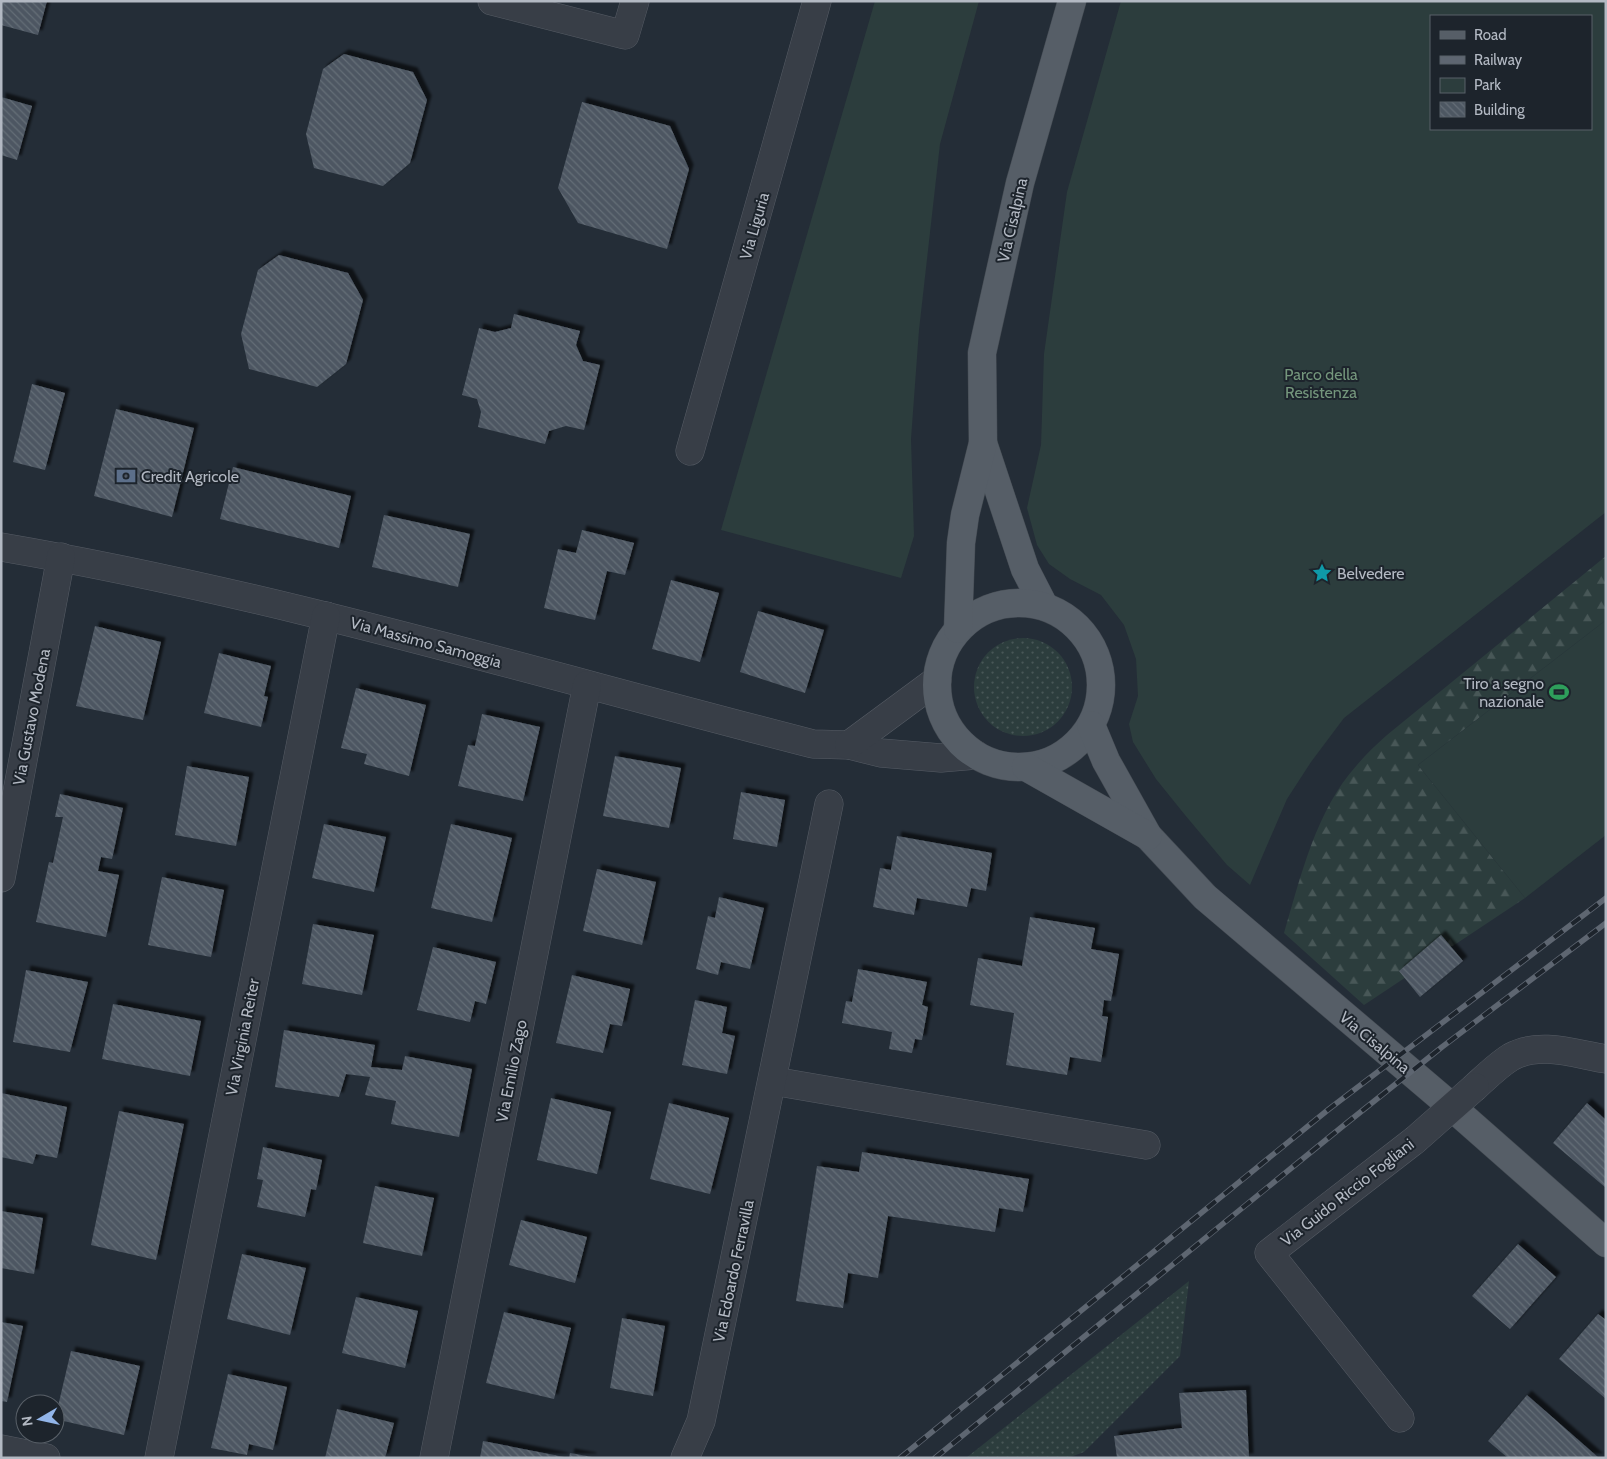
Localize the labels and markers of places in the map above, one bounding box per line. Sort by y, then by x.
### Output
bank icon: Credit Agricole [115,465,137,487]
place label: Credit Agricole [141,467,239,486]
place icon: Belvedere [1311,562,1333,584]
place label: Belvedere [1337,564,1404,583]
place label: Tiro a segno nazionale [1463,674,1544,711]
sports icon: Tiro a segno nazionale [1548,681,1570,703]

